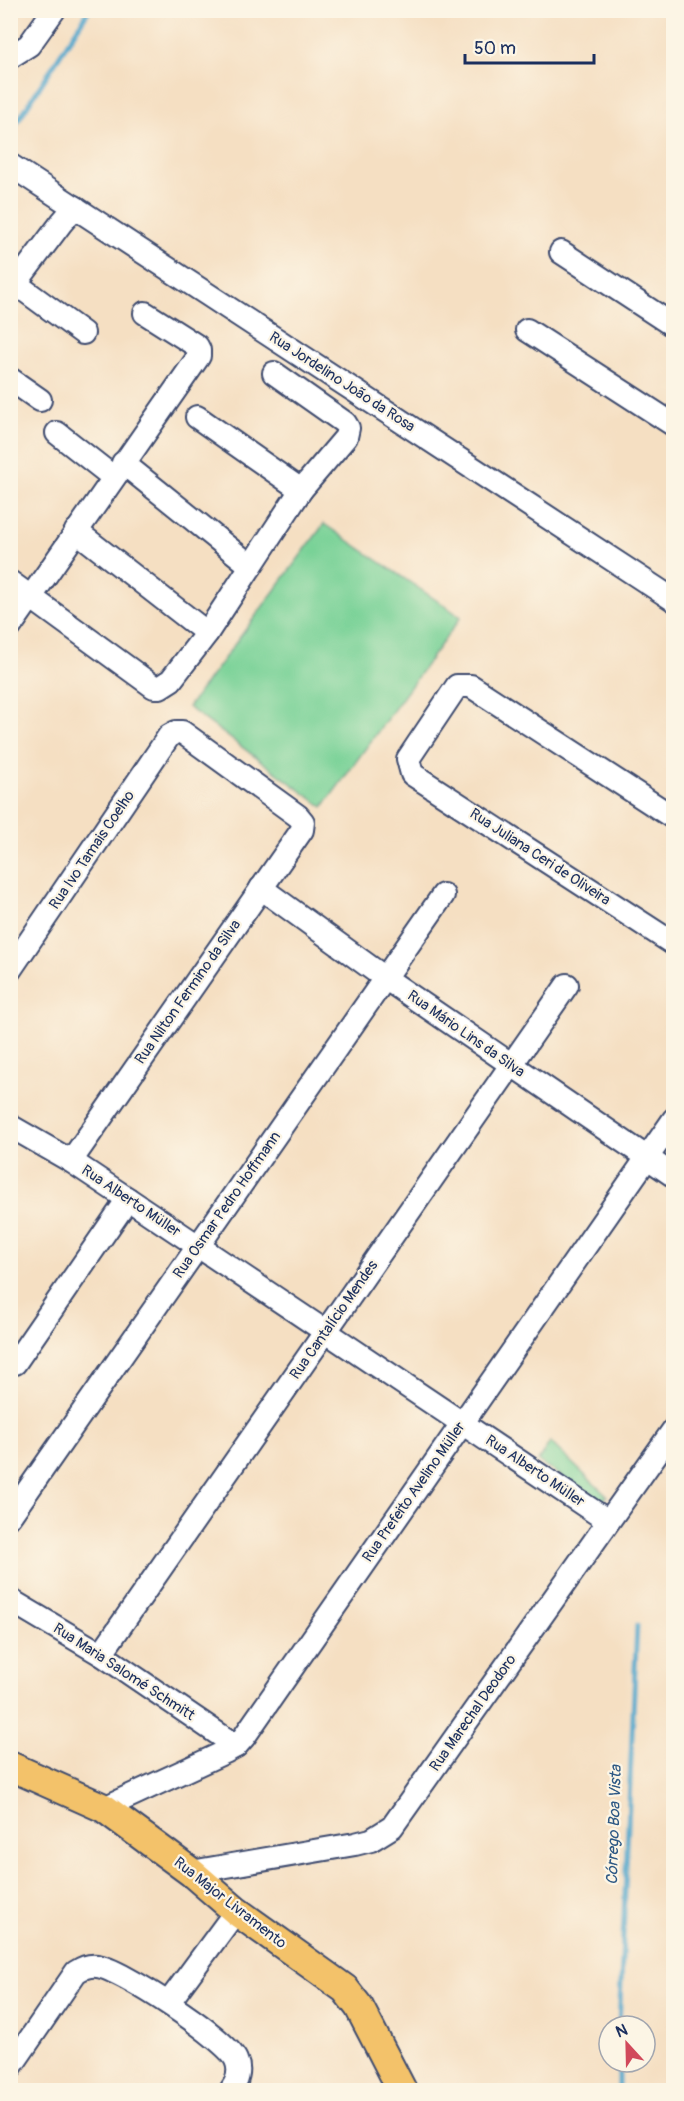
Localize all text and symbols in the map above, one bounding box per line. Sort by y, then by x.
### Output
scale bar [465,27,594,65]
text: 50 m [474,37,516,60]
street label: Rua Jordelino João da Rosa [265,328,419,436]
street label: Rua Ivo Tamais Coelho [45,787,139,913]
street label: Rua Juliana Ceri de Oliveira [466,804,614,910]
street label: Rua Nilton Fermino da Silva [131,916,245,1068]
street label: Rua Mário Lins da Silva [404,986,528,1082]
street label: Rua Osmar Pedro Hoffmann [169,1128,285,1282]
street label: Rua Alberto Müller [78,1161,185,1242]
street label: Rua Cantalício Mendes [286,1257,382,1383]
street label: Rua Prefeito Avelino Müller [358,1418,470,1566]
street label: Rua Alberto Müller [482,1431,589,1512]
street label: Rua Maria Salomé Schmitt [49,1619,199,1726]
street label: Rua Marechal Deodoro [426,1651,520,1775]
water label: Córrego Boa Vista [602,1763,626,1885]
street label: Rua Major Livramento [170,1853,290,1953]
north arrow [597,2014,657,2074]
text: N [613,2020,631,2042]

